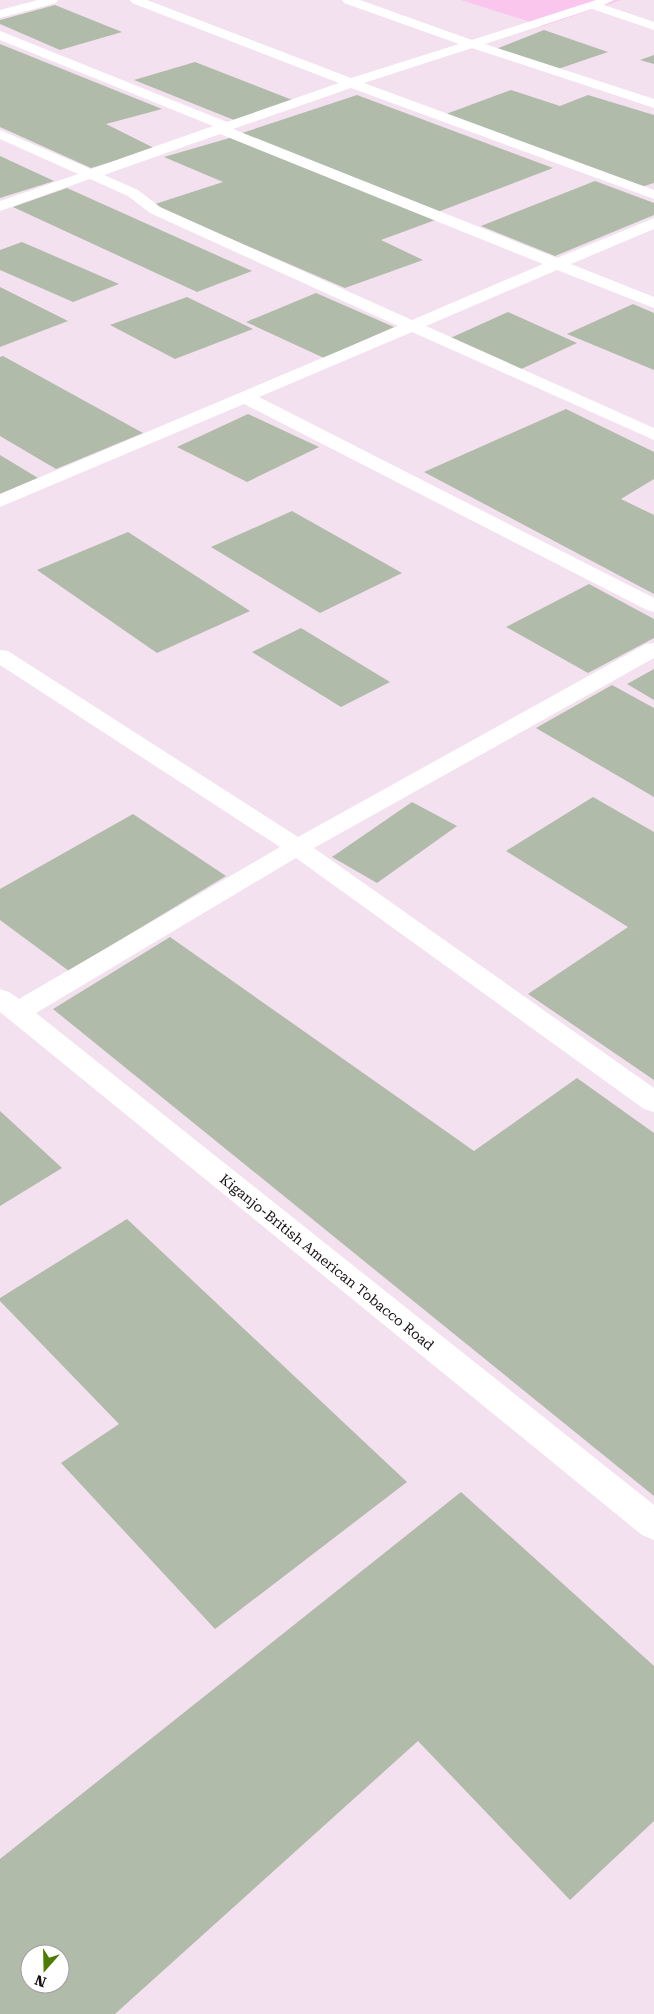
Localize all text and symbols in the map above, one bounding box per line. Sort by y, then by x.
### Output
street label: Kiganjo-British American Tobacco Road [217,1171,437,1353]
north arrow [20,1944,70,1994]
text: N [33,1972,48,1991]

